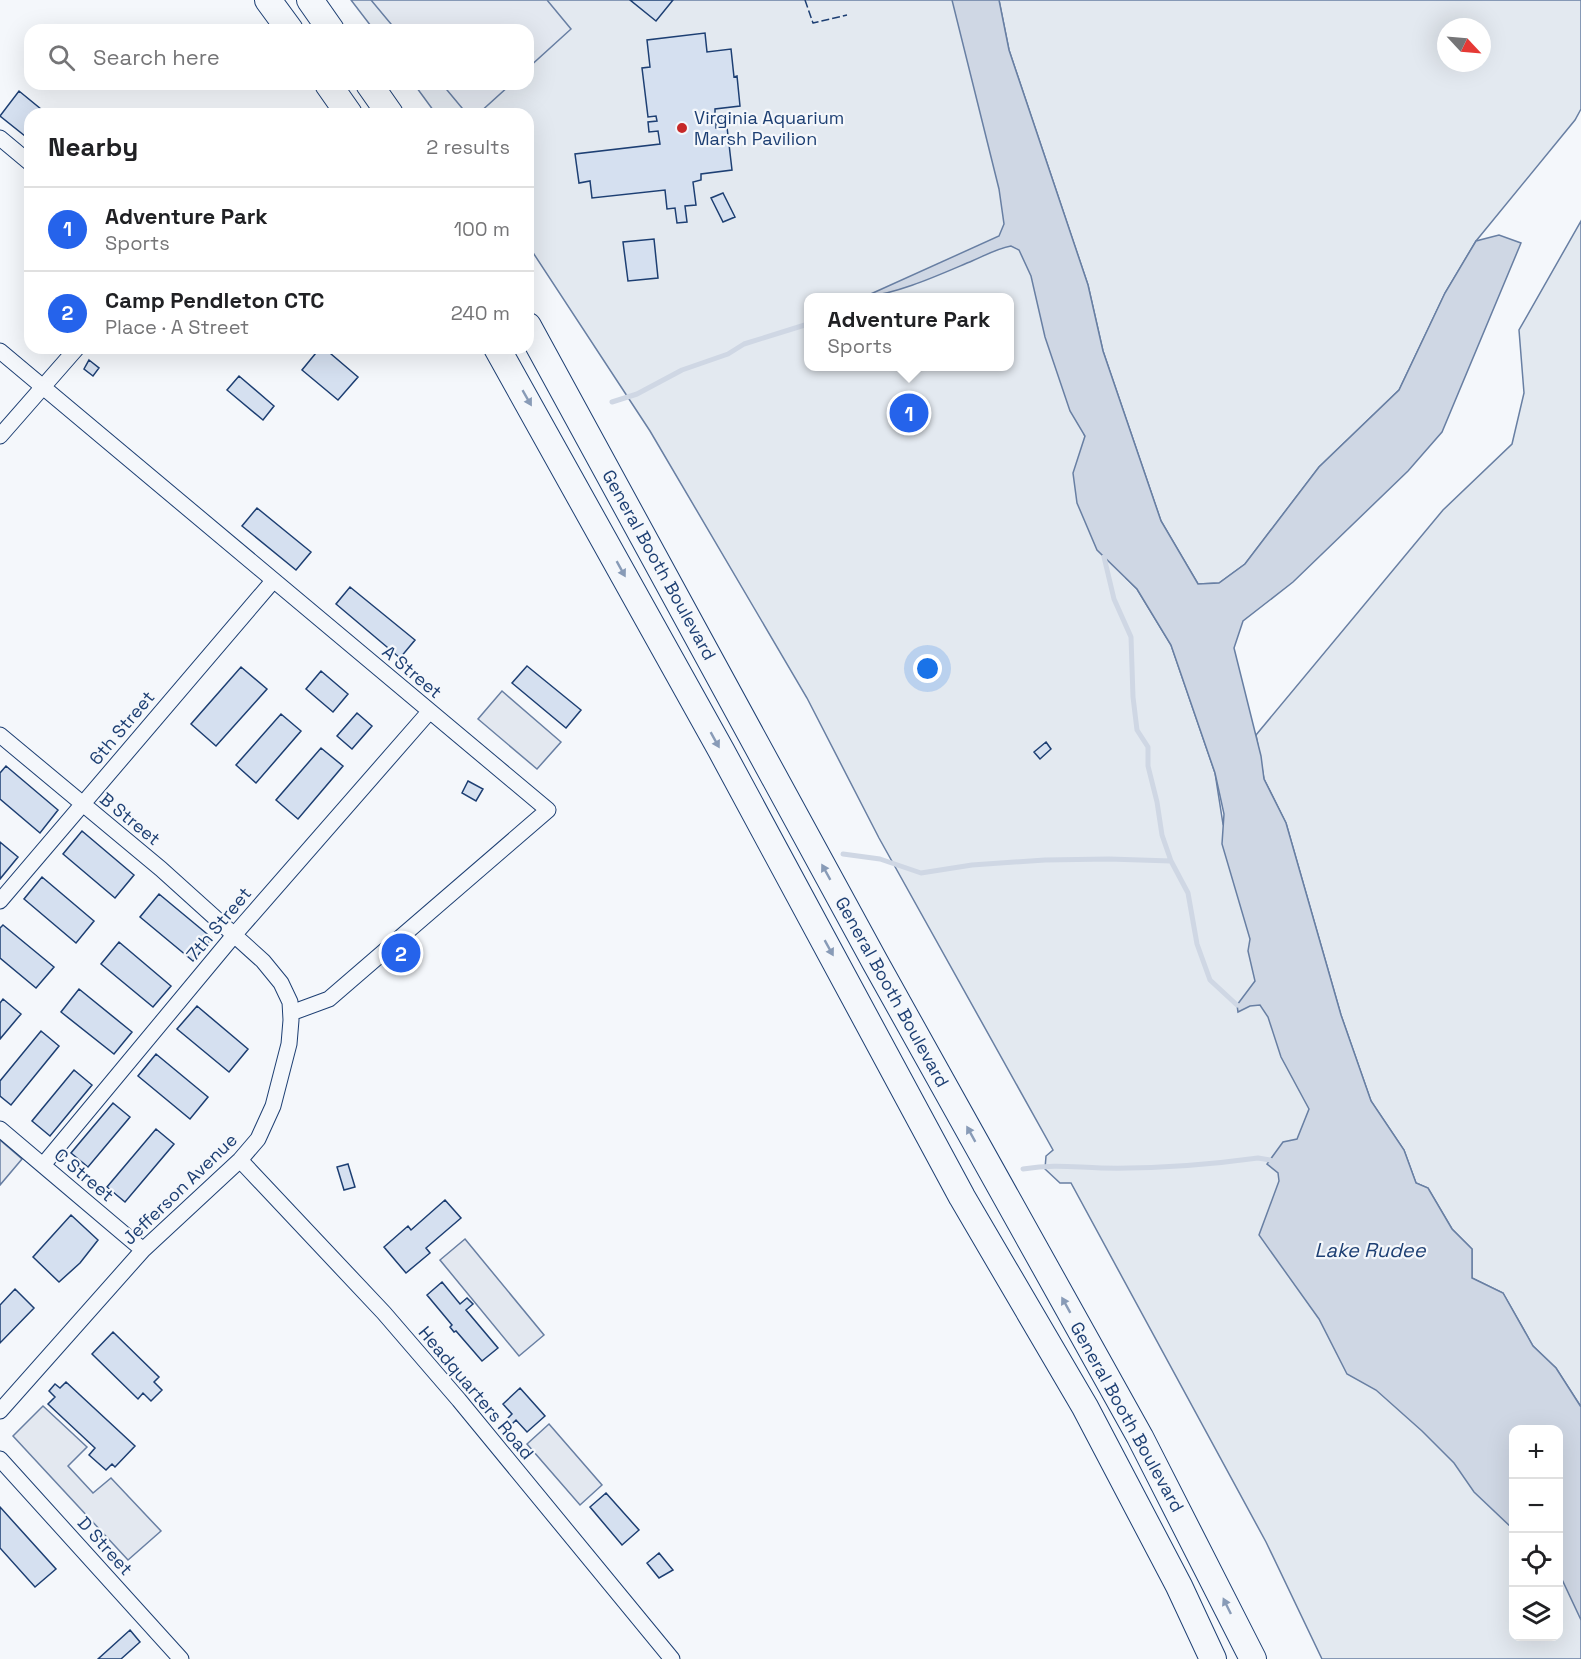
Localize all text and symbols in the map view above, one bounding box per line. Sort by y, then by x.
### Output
north arrow [1437,18,1491,72]
search box [24,24,534,90]
icon: search [45,41,78,74]
text: Search here [93,43,220,71]
place label: Virginia Aquarium Marsh Pavilion [694,106,844,150]
marker: Virginia Aquarium Marsh Pavilion [675,121,689,135]
text: Nearby [48,130,138,164]
text: 2 results [426,134,510,160]
text: Adventure Park [105,202,268,230]
text: 1 [63,216,72,242]
text: 100 m [454,216,510,242]
text: Sports [105,230,170,256]
text: Camp Pendleton CTC [105,286,324,314]
popup [804,293,1014,371]
text: 2 [62,300,73,326]
text: 240 m [451,300,510,326]
text: Adventure Park [828,305,990,333]
text: Place · A Street [105,314,249,340]
text: Sports [828,333,892,359]
one-way arrow [521,390,531,407]
pin: 1 [890,390,928,436]
street label: General Booth Boulevard [597,465,721,664]
one-way arrow [616,561,626,578]
street label: A Street [378,640,447,703]
your location [913,654,942,683]
street label: 6th Street [84,686,159,770]
one-way arrow [710,731,720,748]
street label: B Street [95,787,165,850]
one-way arrow [821,863,831,880]
street label: 7th Street [181,882,256,965]
street label: General Booth Boulevard [830,892,954,1091]
pin: 2 [382,930,420,976]
one-way arrow [824,939,834,956]
one-way arrow [966,1126,976,1143]
street label: Jefferson Avenue [117,1128,242,1249]
street label: C Street [50,1143,119,1206]
water label: Lake Rudee [1314,1237,1427,1263]
one-way arrow [1061,1296,1071,1313]
street label: General Booth Boulevard [1065,1317,1189,1516]
street label: Headquarters Road [414,1321,539,1464]
map controls [1509,1425,1563,1641]
button: + [1509,1425,1563,1479]
button: − [1509,1479,1563,1533]
street label: D Street [73,1511,138,1580]
button: locate [1509,1533,1563,1587]
button: layers [1509,1587,1563,1641]
one-way arrow [1222,1598,1231,1615]

